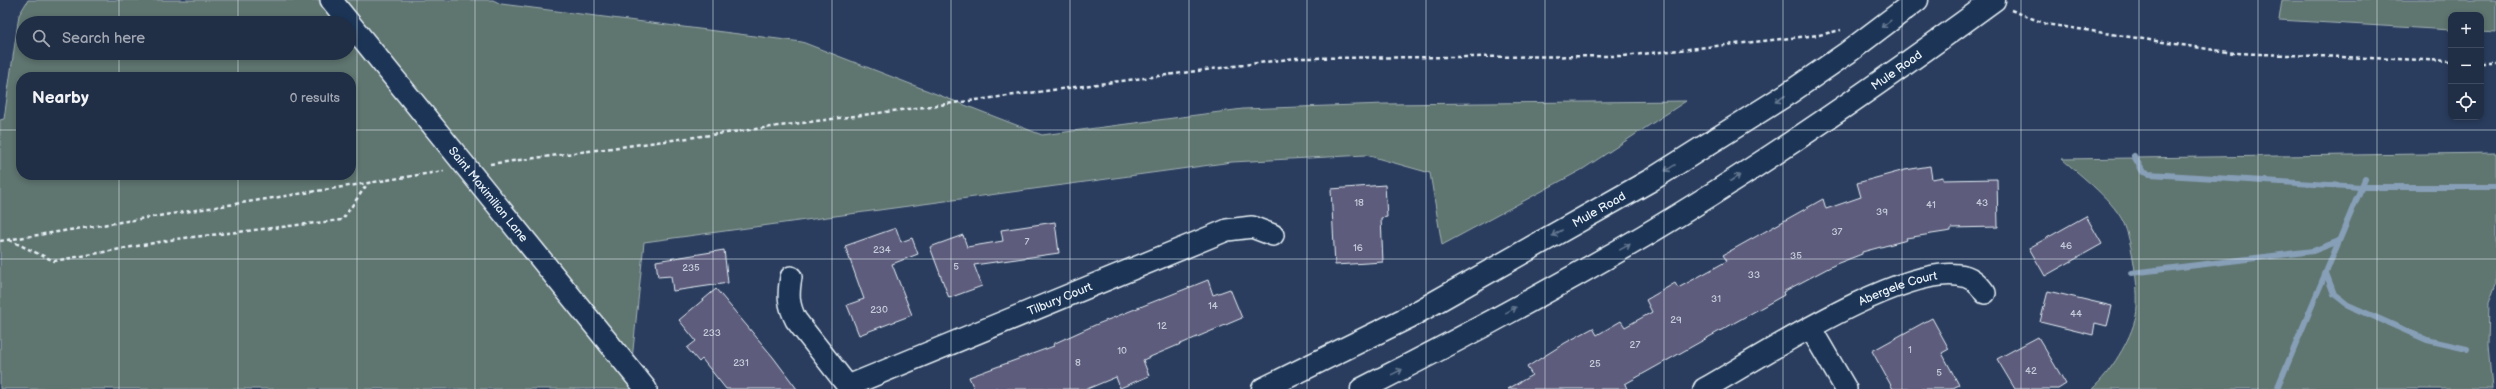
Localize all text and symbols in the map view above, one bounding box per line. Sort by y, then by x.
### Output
map controls [2448,12,2484,120]
button: + [2448,12,2484,48]
search box [16,16,356,60]
one-way arrow [1881,19,1892,28]
icon: search [30,27,52,49]
text: Search here [62,29,145,48]
street label: Mule Road [1868,47,1925,93]
button: − [2448,48,2484,84]
button: locate [2448,84,2484,120]
text: Nearby [32,88,89,108]
text: 0 results [290,90,340,106]
one-way arrow [1775,95,1786,103]
street label: Saint Maximilian Lane [445,144,531,245]
one-way arrow [1664,165,1676,173]
one-way arrow [1729,174,1741,182]
street label: Mule Road [1569,188,1628,231]
house number: 18 [1354,197,1364,209]
house number: 43 [1976,197,1988,209]
house number: 41 [1926,199,1936,211]
house number: 39 [1876,206,1888,218]
house number: 37 [1831,226,1843,238]
one-way arrow [1551,229,1563,237]
house number: 7 [1025,236,1030,248]
house number: 46 [2060,240,2072,252]
house number: 16 [1353,242,1363,254]
one-way arrow [1619,242,1631,250]
house number: 234 [873,244,891,256]
house number: 35 [1790,250,1802,262]
house number: 5 [953,261,959,273]
house number: 235 [682,262,700,274]
street label: Abergele Court [1856,268,1938,309]
house number: 33 [1748,269,1760,281]
street label: Tilbury Court [1025,279,1095,319]
house number: 31 [1711,293,1721,305]
house number: 14 [1208,300,1218,312]
house number: 230 [870,304,888,316]
one-way arrow [1505,306,1517,314]
house number: 44 [2070,308,2082,320]
house number: 29 [1670,314,1682,326]
house number: 12 [1157,320,1167,332]
house number: 233 [703,327,721,339]
house number: 27 [1630,339,1640,351]
house number: 1 [1908,344,1912,356]
house number: 10 [1117,345,1127,357]
house number: 231 [733,357,749,369]
house number: 8 [1075,357,1081,369]
house number: 25 [1589,358,1601,370]
house number: 42 [2025,365,2037,377]
one-way arrow [1391,367,1403,375]
house number: 5 [1936,367,1942,379]

